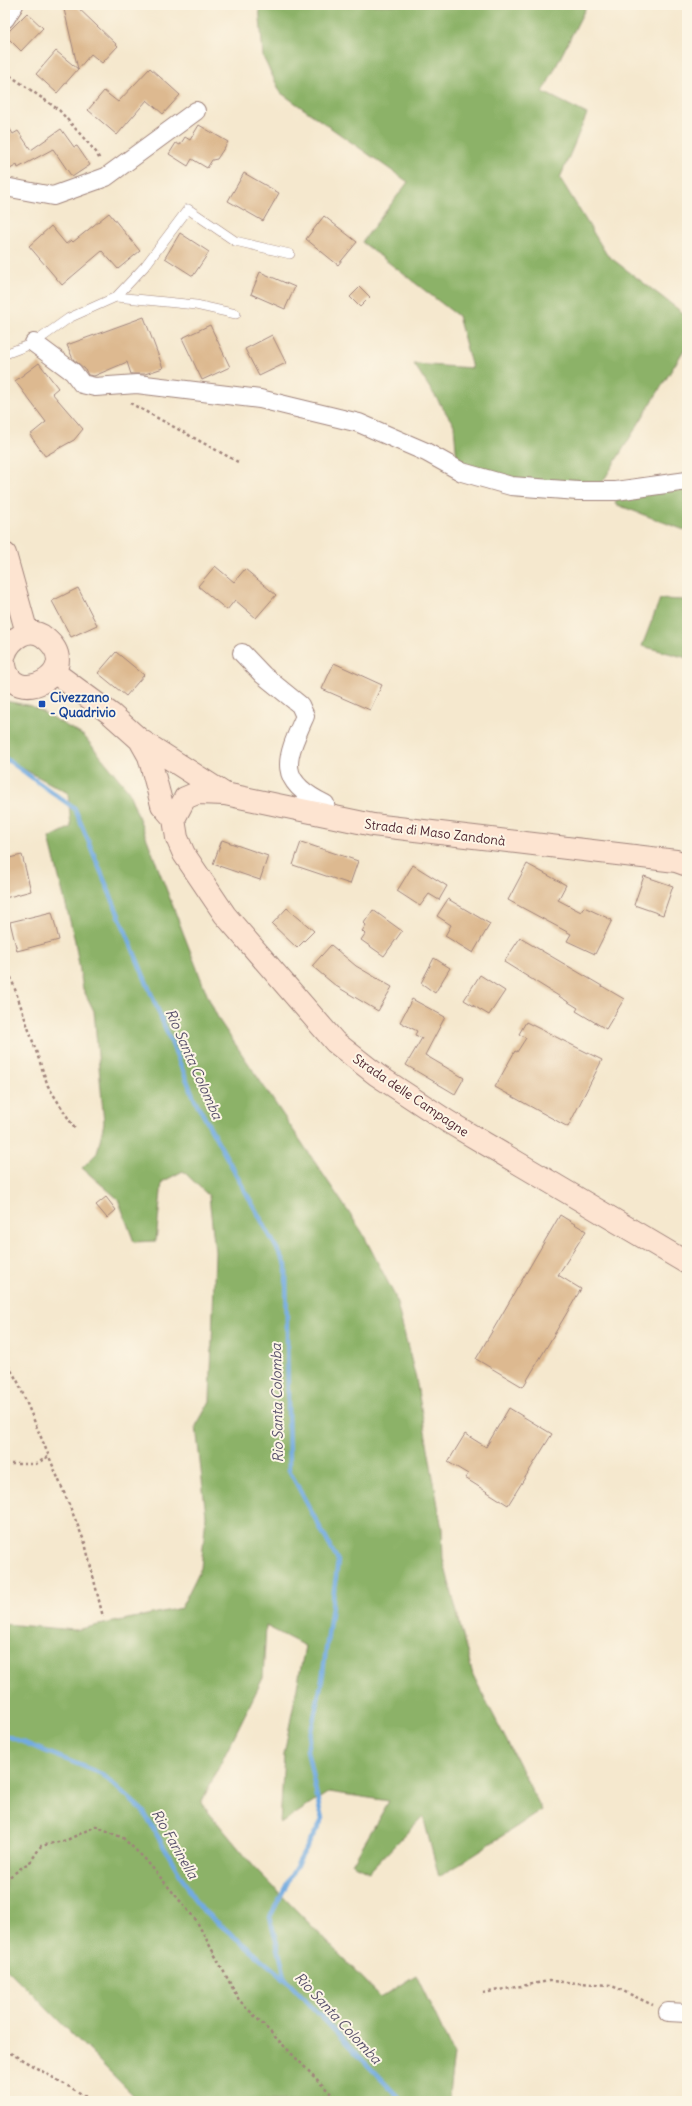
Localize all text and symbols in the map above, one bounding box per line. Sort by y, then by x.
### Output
place label: Civezzano - Quadrivio [50,689,116,721]
marker: Civezzano - Quadrivio [37,699,47,709]
street label: Strada di Maso Zandonà [363,815,506,850]
water label: Rio Santa Colomba [162,1006,227,1123]
street label: Strada delle Campagne [349,1050,472,1141]
water label: Rio Santa Colomba [267,1342,287,1463]
water label: Rio Farinella [148,1806,203,1883]
water label: Rio Santa Colomba [291,1968,386,2068]

